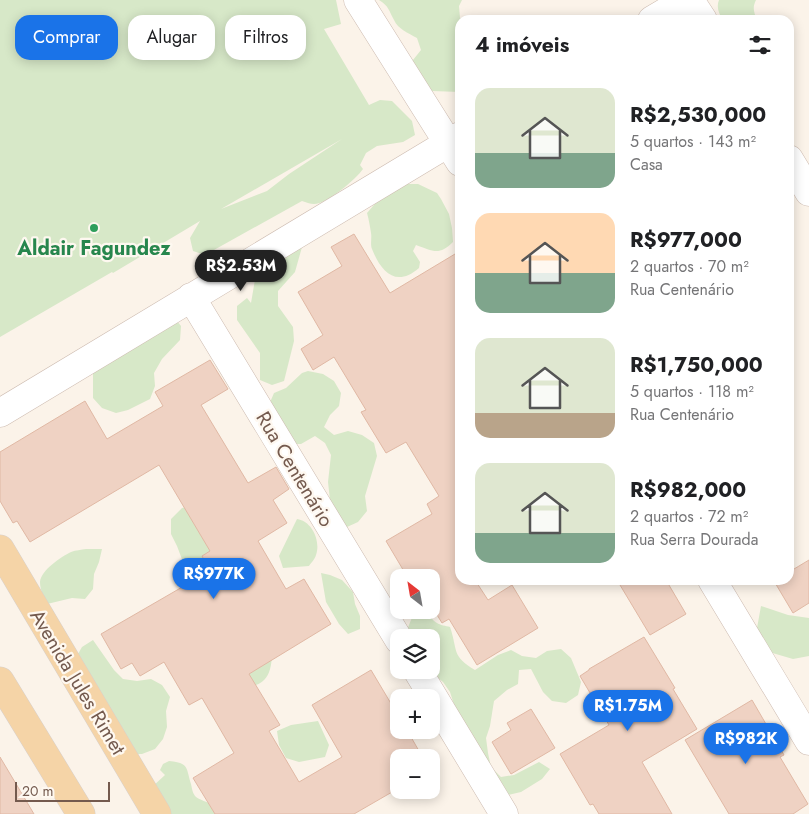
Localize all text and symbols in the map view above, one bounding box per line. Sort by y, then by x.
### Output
chip: Comprar [15,15,118,60]
chip: Alugar [128,15,215,60]
chip: Filtros [225,15,306,60]
text: 4 imóveis [475,30,569,60]
icon: filters [746,31,774,59]
text: R$2,530,000 [630,100,766,130]
icon: home [515,108,575,168]
text: 5 quartos · 143 m² [630,130,756,153]
text: Casa [630,153,663,176]
marker: Aldair Fagundez [88,222,100,234]
text: R$977,000 [630,225,742,255]
icon: home [515,233,575,293]
place label: Aldair Fagundez [16,234,171,263]
pin: R$2.53M [195,250,287,292]
text: R$2.53M [206,254,276,277]
text: 2 quartos · 70 m² [630,255,749,278]
text: Rua Centenário [630,278,734,301]
text: R$1,750,000 [630,350,763,380]
icon: home [515,358,575,418]
text: 5 quartos · 118 m² [630,380,754,403]
text: Rua Centenário [630,403,734,426]
street label: Rua Centenário [249,406,341,533]
text: R$982,000 [630,475,746,505]
icon: home [515,483,575,543]
text: 2 quartos · 72 m² [630,505,748,528]
text: Rua Serra Dourada [630,528,758,551]
pin: R$977K [173,558,255,600]
text: R$977K [183,562,245,585]
north arrow [390,569,440,619]
map controls [390,569,440,799]
street label: Avenida Jules Rimet [23,604,133,761]
button: layers [390,629,440,679]
button: + [390,689,440,739]
pin: R$1.75M [582,690,674,732]
text: R$1.75M [594,694,662,717]
pin: R$982K [705,722,787,765]
text: R$982K [715,727,777,750]
button: − [390,749,440,799]
scale bar [15,779,110,802]
text: 20 m [22,781,54,801]

